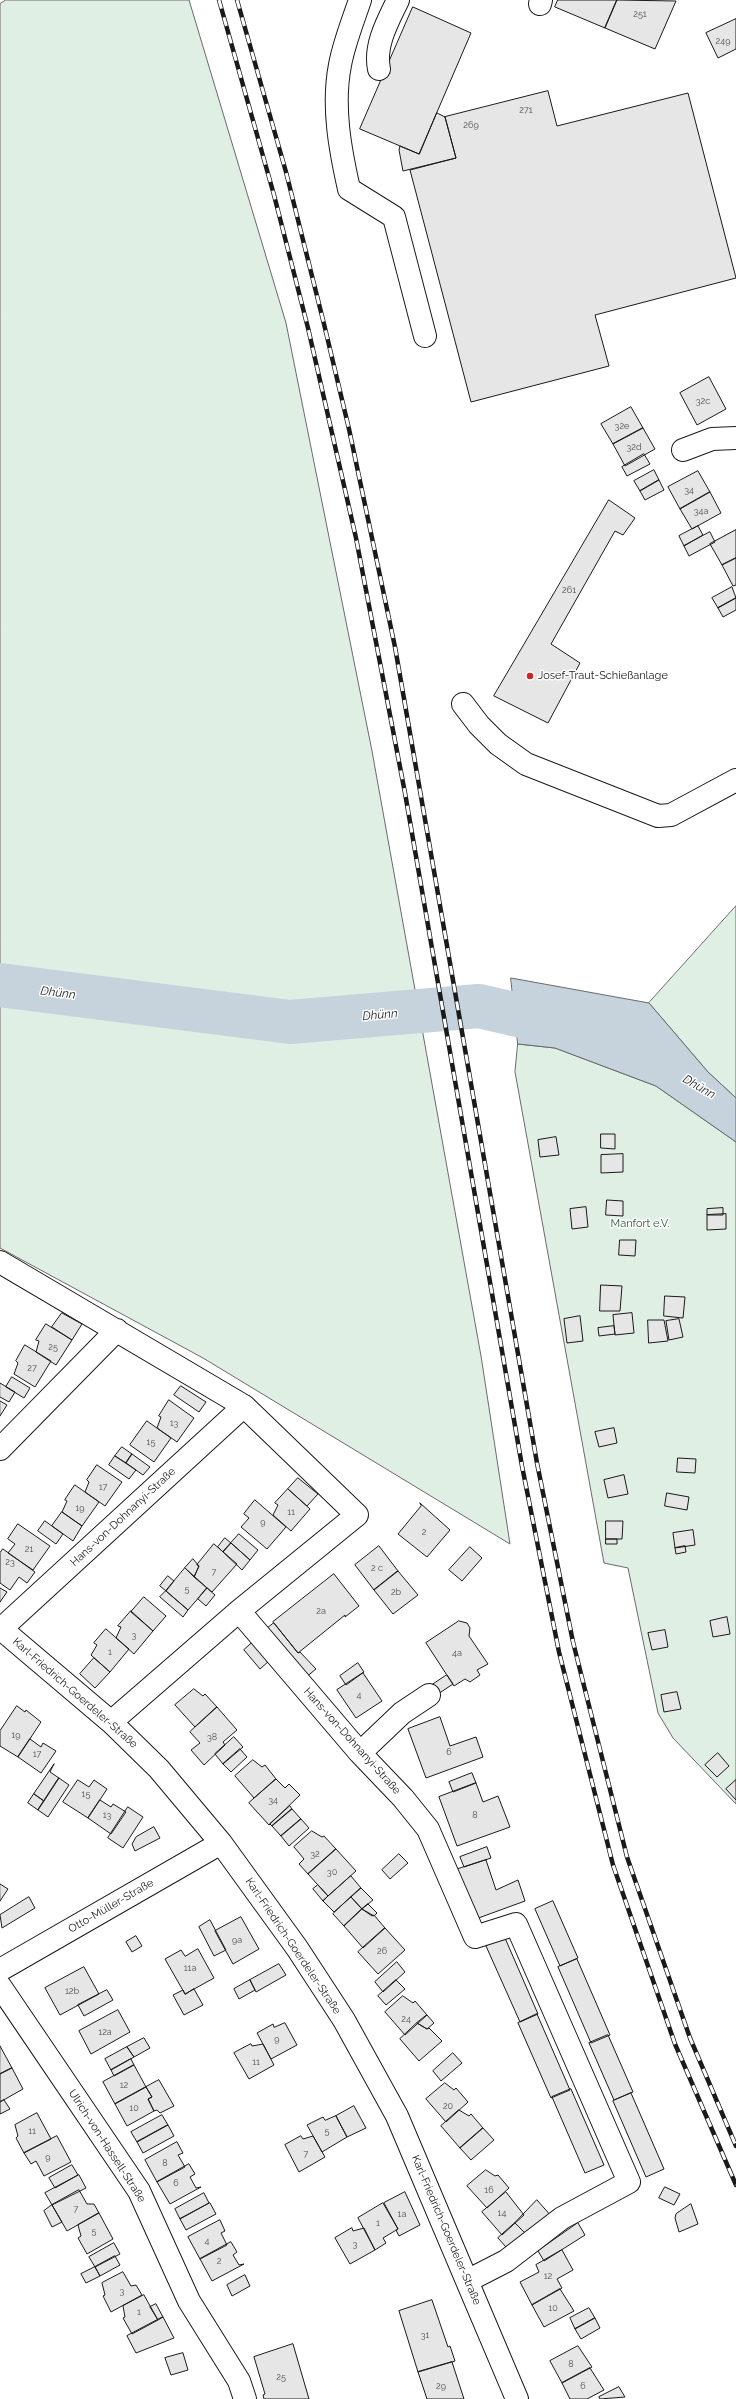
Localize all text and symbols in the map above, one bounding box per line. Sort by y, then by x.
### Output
house number: 251 [633,9,647,19]
house number: 249 [716,36,730,46]
house number: 271 [519,105,533,115]
house number: 269 [463,120,479,130]
house number: 32c [696,396,710,406]
house number: 32e [615,421,629,431]
house number: 32d [626,442,642,452]
house number: 34 [684,485,694,495]
house number: 34a [694,506,708,516]
house number: 261 [562,585,576,595]
place label: Josef-Traut-Schießanlage [538,669,668,683]
marker: Josef-Traut-Schießanlage [525,671,535,681]
water label: Dhünn [40,984,76,1002]
water label: Dhünn [362,1006,398,1024]
water label: Dhünn [680,1072,718,1102]
park label: Manfort e.V. [611,1217,669,1231]
house number: 25 [48,1342,58,1352]
house number: 27 [27,1363,37,1373]
house number: 13 [170,1418,178,1428]
house number: 15 [147,1437,155,1447]
street label: Hans-von-Dohnanyi-Straße [68,1465,178,1569]
house number: 17 [99,1482,107,1492]
house number: 19 [75,1503,85,1513]
house number: 11 [287,1507,295,1517]
house number: 9 [260,1517,266,1527]
house number: 2 [422,1527,426,1537]
house number: 21 [25,1544,33,1554]
house number: 23 [5,1557,15,1567]
house number: 2 c [371,1563,383,1573]
house number: 7 [212,1567,216,1577]
house number: 5 [185,1584,189,1594]
house number: 2b [391,1587,401,1597]
house number: 2a [316,1606,326,1616]
house number: 3 [132,1630,136,1640]
street label: Karl-Friedrich-Goerdeler-Straße [10,1635,140,1751]
house number: 1 [108,1647,112,1657]
house number: 4a [452,1648,462,1658]
street label: Hans-von-Dohnanyi-Straße [301,1685,403,1797]
house number: 4 [357,1690,361,1700]
house number: 19 [11,1730,21,1740]
house number: 38 [207,1732,217,1742]
house number: 6 [446,1747,452,1757]
house number: 17 [33,1749,41,1759]
house number: 15 [82,1789,90,1799]
house number: 34 [268,1795,278,1805]
house number: 13 [103,1810,111,1820]
house number: 8 [472,1810,478,1820]
house number: 32 [310,1849,320,1859]
house number: 30 [327,1867,337,1877]
street label: Karl-Friedrich-Goerdeler-Straße [242,1875,344,2017]
street label: Otto-Müller-Straße [66,1876,156,1936]
house number: 9a [232,1935,242,1945]
house number: 26 [377,1946,387,1956]
house number: 11a [184,1963,196,1973]
house number: 12b [65,1986,79,1996]
house number: 24 [401,2014,411,2024]
house number: 12a [98,2027,112,2037]
house number: 9 [274,2034,280,2044]
house number: 11 [252,2057,260,2067]
house number: 12 [120,2080,128,2090]
street label: Ulrich-von-Hassell-Straße [66,2087,148,2205]
house number: 20 [443,2101,453,2111]
house number: 10 [129,2103,139,2113]
house number: 11 [28,2126,36,2136]
house number: 5 [325,2126,329,2136]
house number: 7 [304,2149,308,2159]
house number: 9 [45,2152,51,2162]
street label: Karl-Friedrich-Goerdeler-Straße [408,2153,484,2307]
house number: 8 [162,2158,168,2168]
house number: 6 [173,2178,179,2188]
house number: 16 [484,2185,494,2195]
house number: 7 [74,2204,78,2214]
house number: 14 [498,2208,506,2218]
house number: 1a [398,2209,406,2219]
house number: 1 [376,2218,380,2228]
house number: 5 [92,2226,96,2236]
house number: 4 [205,2236,209,2246]
house number: 3 [353,2239,357,2249]
house number: 2 [217,2256,221,2266]
house number: 12 [544,2271,552,2281]
house number: 3 [120,2286,124,2296]
house number: 10 [548,2303,558,2313]
house number: 1 [137,2307,141,2317]
house number: 31 [421,2330,429,2340]
house number: 8 [568,2359,574,2369]
house number: 25 [276,2372,286,2382]
house number: 29 [436,2381,446,2391]
house number: 6 [580,2381,586,2391]

